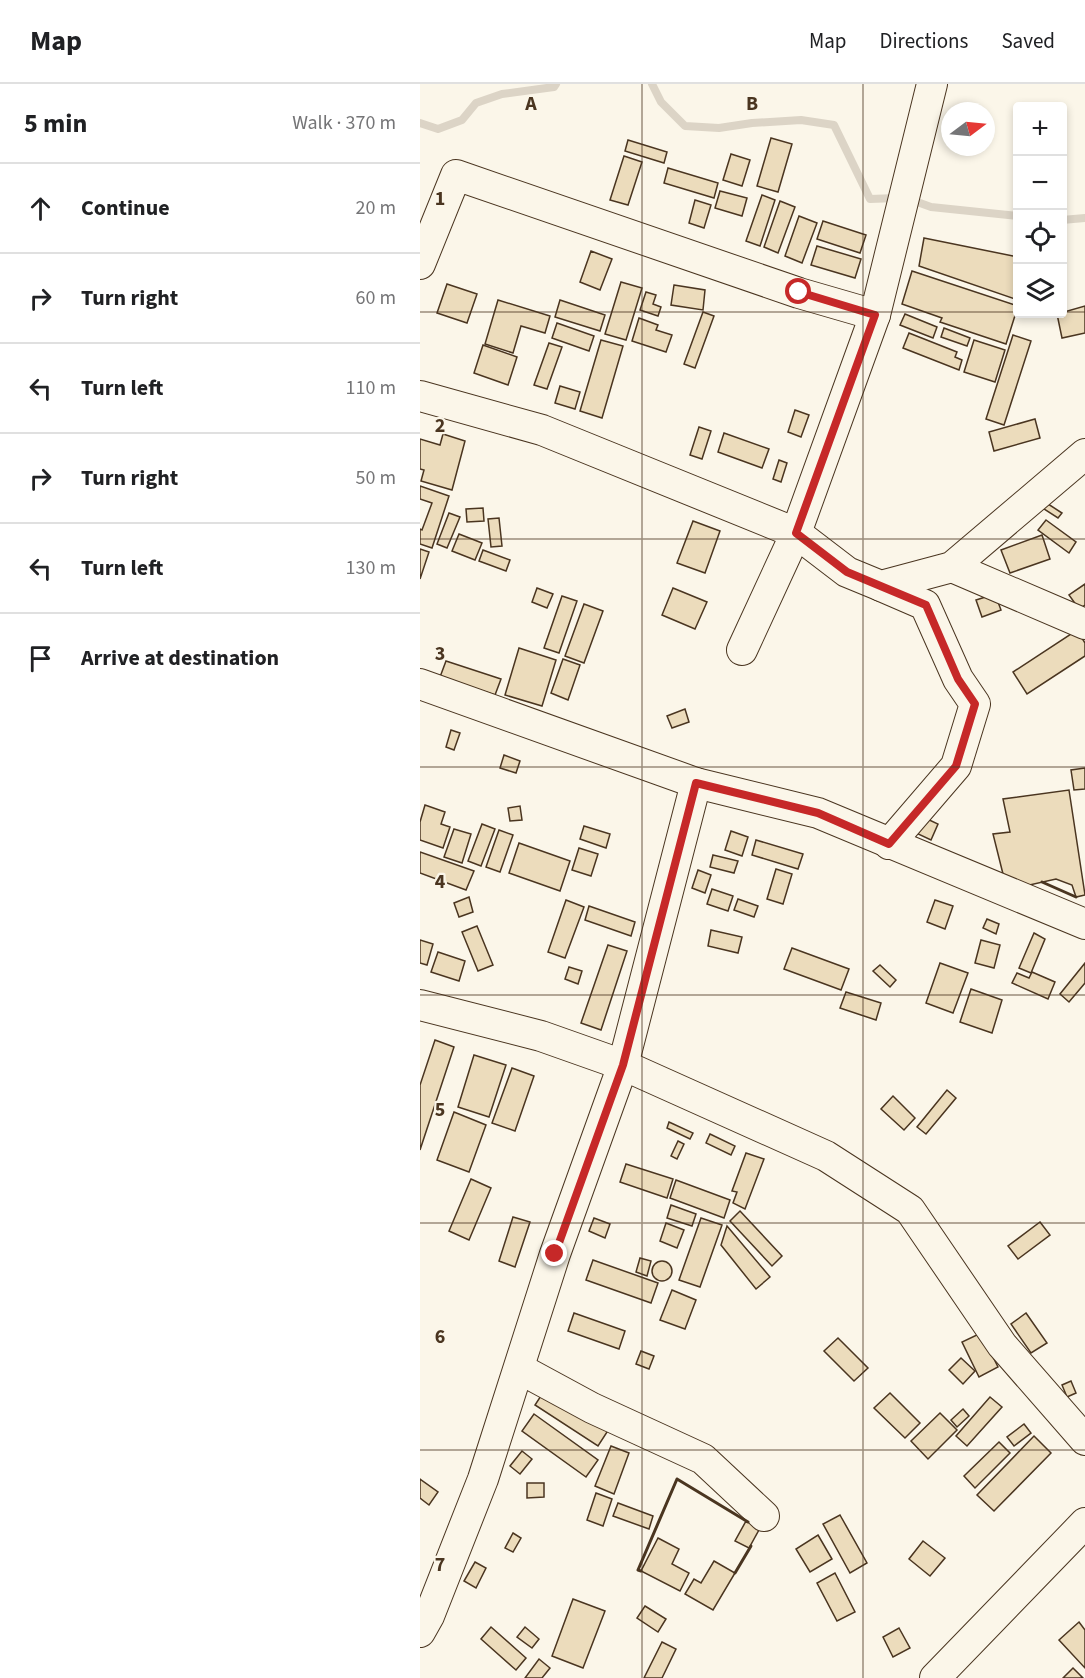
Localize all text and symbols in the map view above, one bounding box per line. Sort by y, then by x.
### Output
text: Map [30,21,82,61]
text: Map [809,26,847,56]
text: Directions [880,26,968,56]
text: Saved [1001,26,1055,56]
text: A [524,90,537,118]
text: B [746,90,758,118]
north arrow [941,102,995,156]
map controls [1013,102,1067,318]
button: + [1013,102,1067,156]
text: 5 min [24,105,87,142]
text: Walk · 370 m [292,109,396,137]
button: − [1013,156,1067,210]
text: 1 [435,185,445,213]
icon: ahead [24,192,57,225]
text: Continue [81,192,170,224]
text: 20 m [356,194,396,222]
button: locate [1013,210,1067,264]
button: layers [1013,264,1067,318]
route start [785,278,811,304]
icon: right [24,282,57,315]
text: Turn right [81,282,178,314]
text: 60 m [356,284,396,312]
icon: left [24,372,57,405]
text: Turn left [81,372,163,404]
text: 110 m [346,374,396,402]
text: 2 [435,412,445,440]
icon: right [24,462,57,495]
text: Turn right [81,462,178,494]
text: 50 m [356,464,396,492]
icon: left [24,552,57,585]
text: Turn left [81,552,163,584]
text: 130 m [346,554,396,582]
text: 3 [435,640,445,668]
icon: arrive [24,642,57,675]
text: Arrive at destination [81,642,279,674]
text: 4 [435,868,446,896]
text: 5 [435,1096,445,1124]
route end [541,1240,567,1266]
text: 6 [435,1323,445,1351]
text: 7 [435,1551,445,1579]

